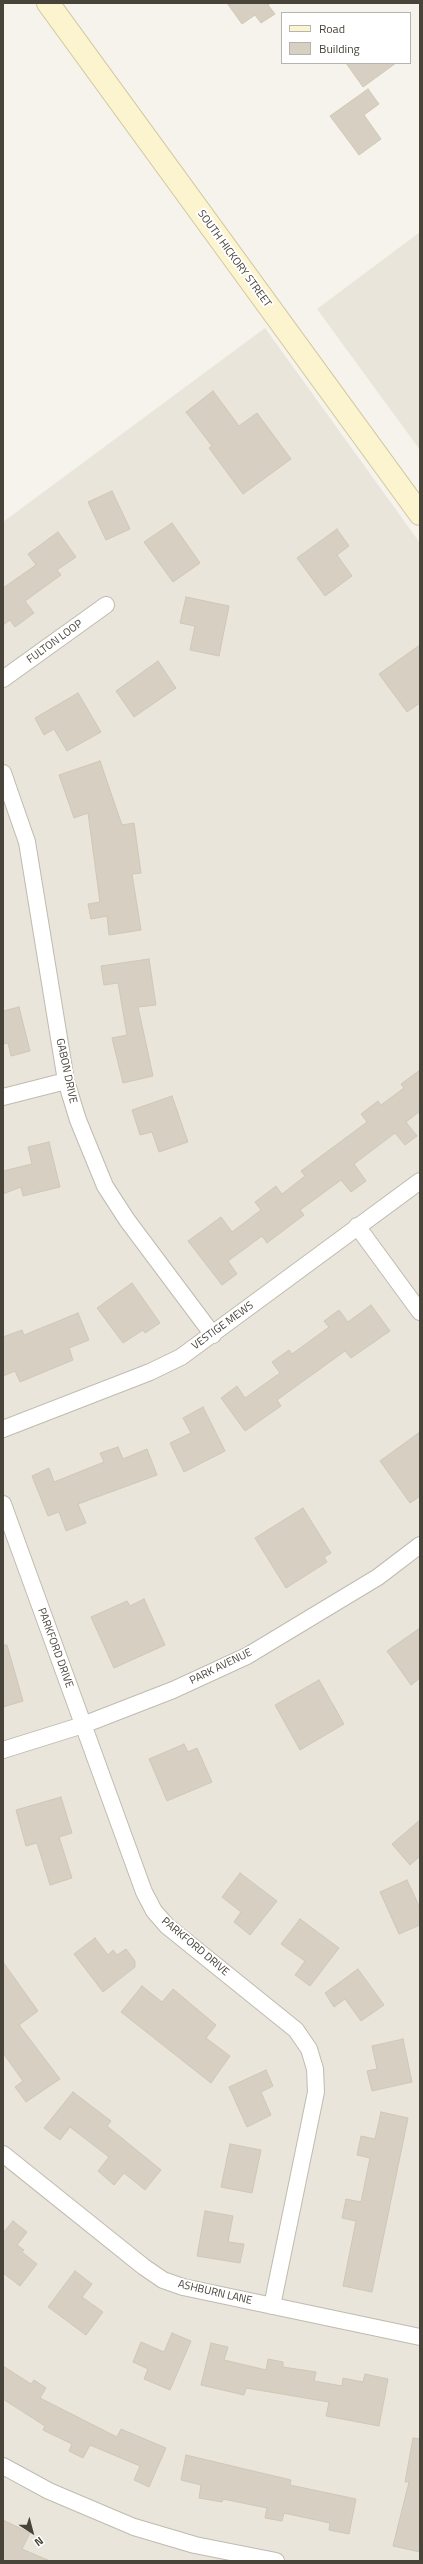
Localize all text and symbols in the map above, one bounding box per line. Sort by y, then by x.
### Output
legend [281,12,411,64]
text: Road [319,19,345,38]
text: Building [319,39,360,58]
street label: SOUTH HICKORY STREET [194,208,274,310]
street label: FULTON LOOP [24,617,86,667]
street label: GABON DRIVE [53,1037,79,1105]
street label: VESTIGE MEWS [190,1299,256,1353]
street label: PARKFORD DRIVE [34,1606,76,1690]
street label: PARK AVENUE [188,1646,254,1688]
street label: PARKFORD DRIVE [159,1915,231,1979]
street label: ASHBURN LANE [177,2278,253,2308]
north arrow [12,2512,52,2552]
text: N [31,2533,47,2550]

